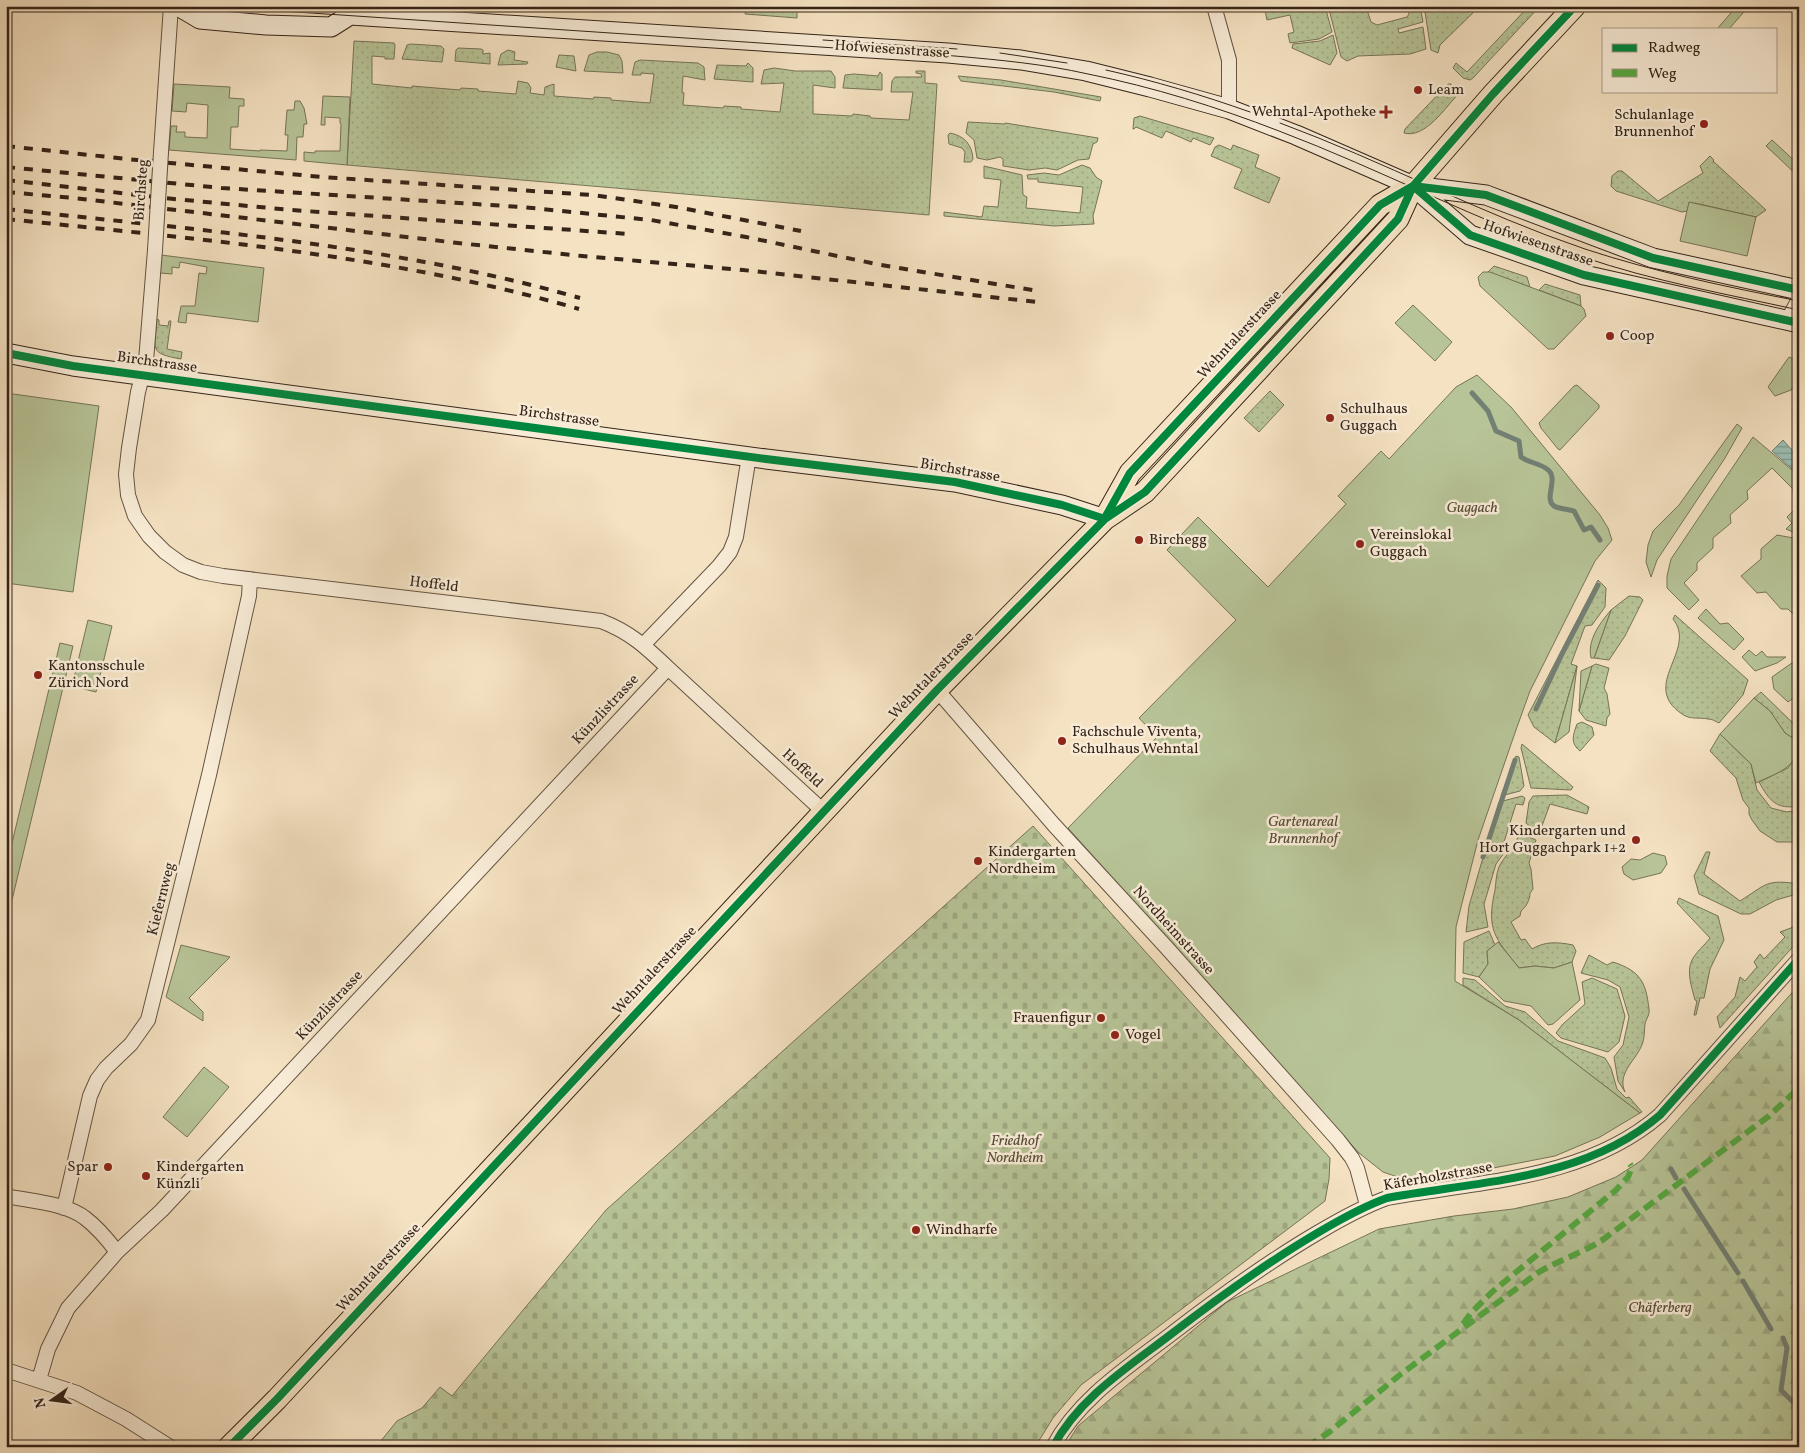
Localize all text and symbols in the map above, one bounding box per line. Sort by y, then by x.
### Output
legend [1602,28,1778,92]
street label: Hofwiesenstrasse [834,35,950,65]
text: Radweg [1648,38,1701,59]
text: Weg [1648,64,1677,85]
place label: Leam [1428,80,1464,101]
marker: Leam [1412,84,1424,96]
place label: Wehntal-Apotheke [1252,102,1376,123]
place label: Schulanlage Brunnenhof [1614,105,1696,143]
marker: Wehntal-Apotheke [1380,106,1392,118]
marker: Schulanlage Brunnenhof [1698,118,1710,130]
street label: Birchsteg [129,158,155,222]
street label: Hofwiesenstrasse [1480,215,1596,273]
street label: Wehntalerstrasse [1193,286,1287,384]
place label: Coop [1620,326,1654,347]
marker: Coop [1604,330,1616,342]
street label: Birchstrasse [116,347,198,379]
place label: Schulhaus Guggach [1340,399,1408,437]
street label: Birchstrasse [518,401,600,433]
marker: Schulhaus Guggach [1324,412,1336,424]
street label: Birchstrasse [918,454,1002,488]
park label: Guggach [1446,498,1498,519]
place label: Vereinslokal Guggach [1370,525,1452,563]
place label: Birchegg [1149,530,1207,551]
marker: Birchegg [1133,534,1145,546]
marker: Vereinslokal Guggach [1354,538,1366,550]
street label: Hoffeld [408,572,460,598]
street label: Wehntalerstrasse [885,627,979,725]
place label: Kantonsschule Zürich Nord [48,656,145,694]
marker: Kantonsschule Zürich Nord [32,669,44,681]
street label: Künzlistrasse [568,670,644,750]
place label: Fachschule Viventa, Schulhaus Wehntal [1072,722,1201,760]
marker: Fachschule Viventa, Schulhaus Wehntal [1056,735,1068,747]
street label: Hoffeld [777,745,827,793]
park label: Gartenareal Brunnenhof [1268,812,1340,850]
place label: Kindergarten und Hort Guggachpark 1+2 [1479,821,1626,859]
marker: Kindergarten und Hort Guggachpark 1+2 [1630,834,1642,846]
place label: Kindergarten Nordheim [988,842,1076,880]
marker: Kindergarten Nordheim [972,855,984,867]
street label: Kiefernweg [143,860,181,938]
street label: Nordheimstrasse [1127,882,1219,980]
street label: Wehntalerstrasse [608,922,702,1020]
street label: Künzlistrasse [292,966,368,1046]
place label: Frauenfigur [1013,1008,1091,1029]
marker: Frauenfigur [1095,1012,1107,1024]
place label: Vogel [1125,1025,1161,1046]
marker: Vogel [1109,1029,1121,1041]
park label: Friedhof Nordheim [986,1131,1044,1169]
place label: Spar [67,1157,98,1178]
place label: Kindergarten Künzli [156,1157,244,1195]
street label: Käferholzstrasse [1382,1157,1494,1197]
marker: Spar [102,1161,114,1173]
marker: Kindergarten Künzli [140,1170,152,1182]
street label: Wehntalerstrasse [332,1219,426,1317]
place label: Windharfe [926,1220,997,1241]
marker: Windharfe [910,1224,922,1236]
park label: Chäferberg [1628,1298,1692,1319]
north arrow [28,1376,78,1426]
text: N [30,1396,51,1410]

